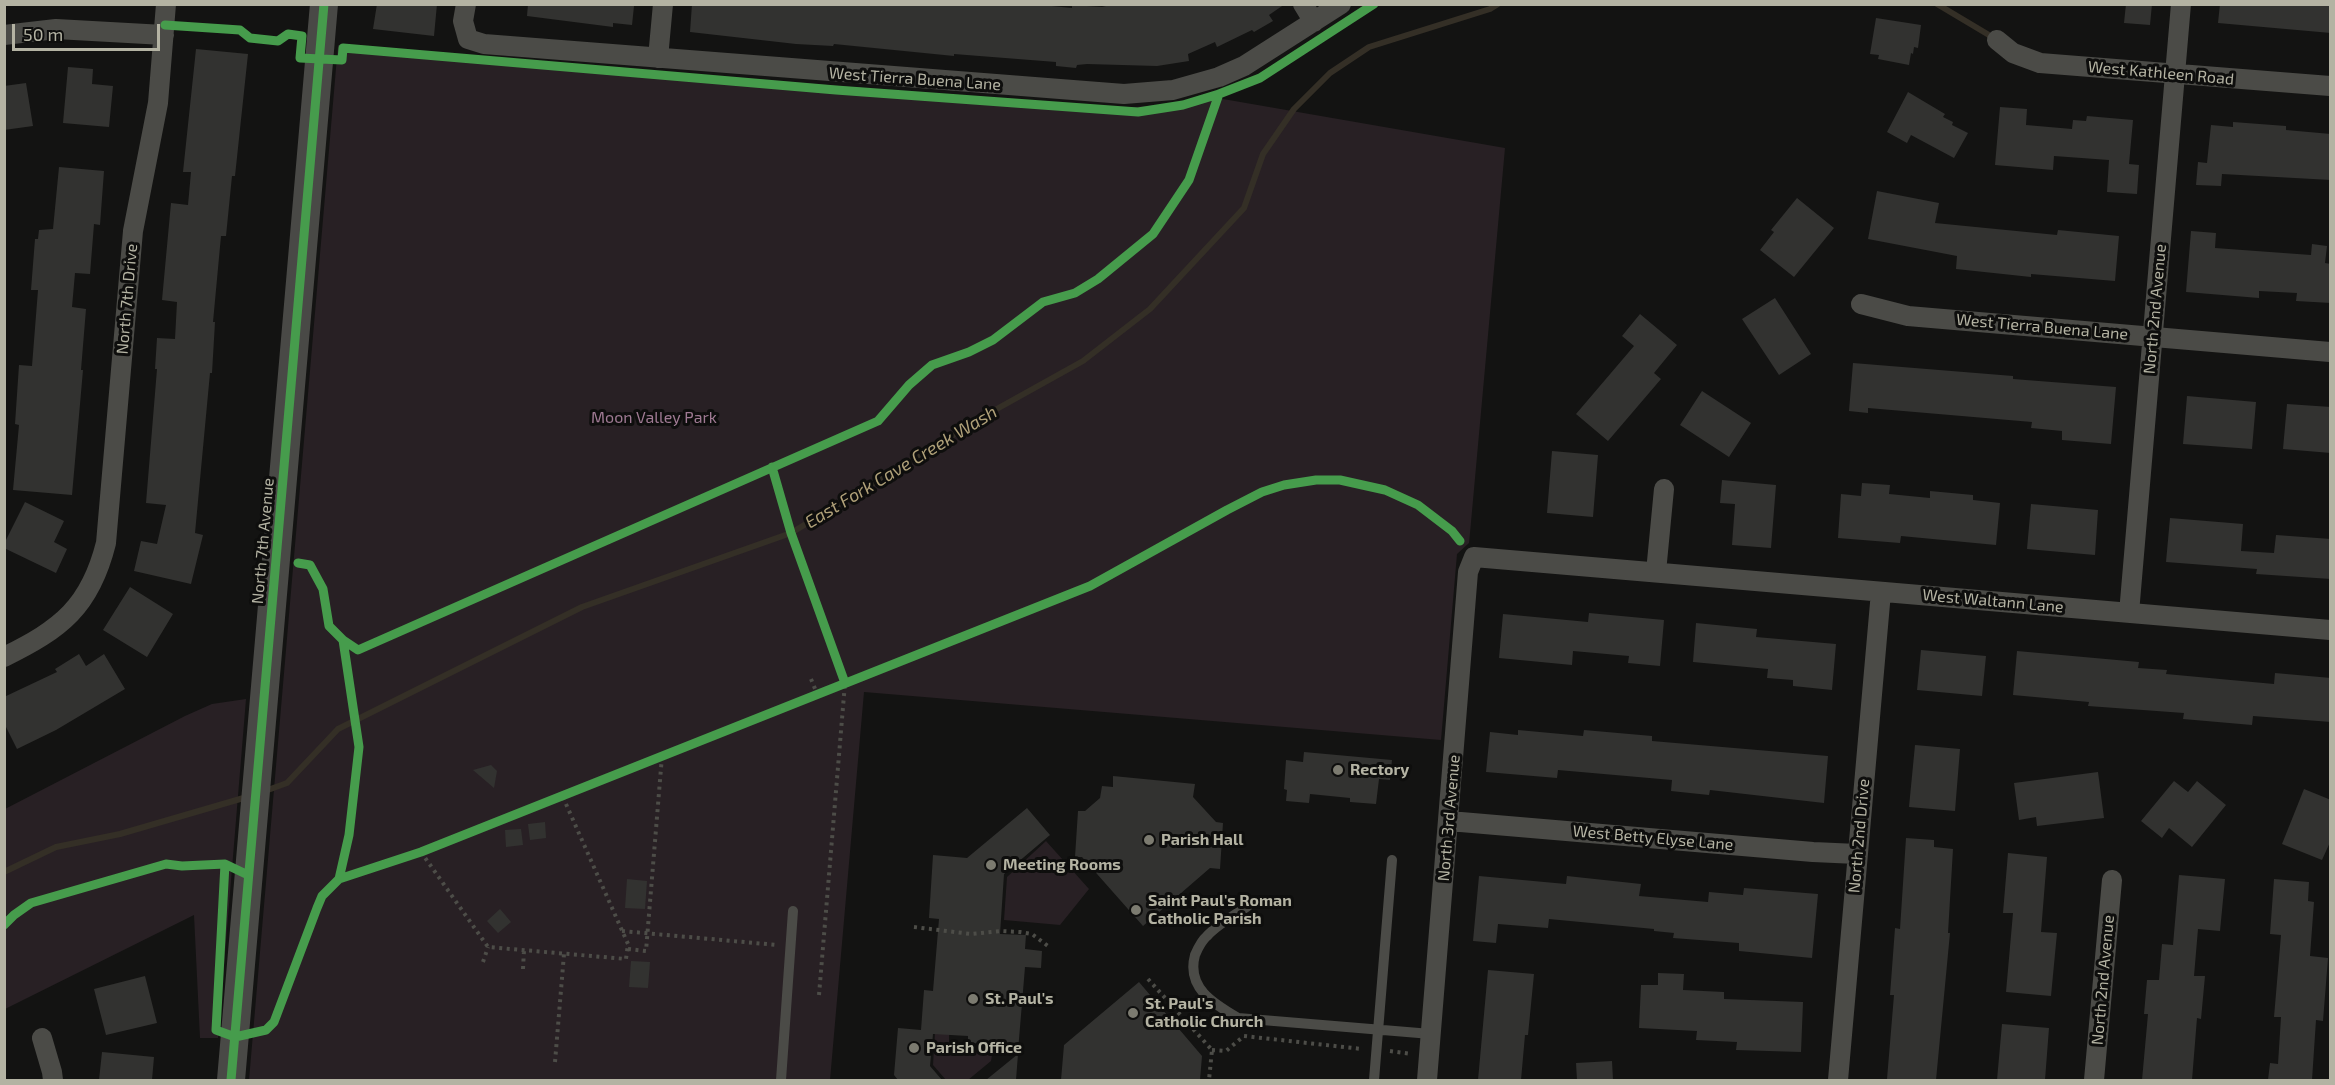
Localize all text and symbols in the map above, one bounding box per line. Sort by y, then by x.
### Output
scale bar [15,12,164,50]
text: 50 m [23,23,63,45]
street label: West Kathleen Road [2087,57,2235,89]
street label: West Tierra Buena Lane [828,63,1002,95]
street label: North 7th Drive [113,243,141,355]
street label: North 2nd Avenue [2140,243,2170,375]
street label: West Tierra Buena Lane [1955,310,2129,344]
water label: East Fork Cave Creek Wash [801,401,1001,533]
park label: Moon Valley Park [591,408,717,428]
street label: North 7th Avenue [248,477,278,605]
street label: West Waltann Lane [1922,585,2064,617]
street label: North 3rd Avenue [1434,754,1464,882]
place label: Rectory [1350,760,1409,780]
marker: Rectory [1331,763,1345,777]
street label: North 2nd Drive [1844,778,1874,894]
street label: West Betty Elyse Lane [1572,821,1734,855]
place label: Parish Hall [1161,830,1243,850]
marker: Parish Hall [1142,833,1156,847]
place label: Meeting Rooms [1003,855,1121,875]
marker: Meeting Rooms [984,858,998,872]
place label: Saint Paul's Roman Catholic Parish [1148,891,1292,929]
marker: Saint Paul's Roman Catholic Parish [1129,903,1143,917]
street label: North 2nd Avenue [2088,914,2118,1046]
place label: St. Paul's [985,989,1054,1009]
marker: St. Paul's [966,992,980,1006]
place label: St. Paul's Catholic Church [1145,994,1263,1032]
marker: St. Paul's Catholic Church [1126,1006,1140,1020]
place label: Parish Office [926,1038,1022,1058]
marker: Parish Office [907,1041,921,1055]

